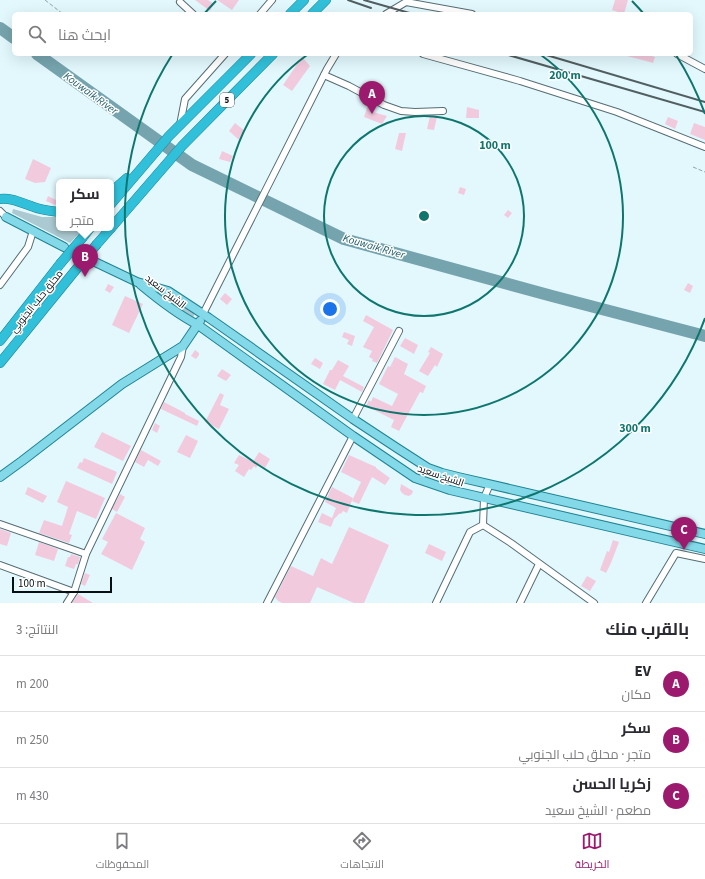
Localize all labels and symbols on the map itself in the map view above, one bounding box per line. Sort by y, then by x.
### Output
text: 200 m [549,67,581,84]
water label: Kouwaik River [61,69,122,119]
pin: A [359,81,385,114]
road number: 5 [220,93,234,107]
text: 100 m [479,137,511,154]
centre of rings [417,209,431,223]
water label: Kouwaik River [341,230,408,263]
pin: B [72,244,98,277]
street label: محلق حلب الجنوبي [7,267,66,336]
street label: الشيخ سعيد [142,271,189,312]
your location [320,299,340,319]
text: 300 m [619,420,651,437]
street label: الشيخ سعيد [416,461,466,490]
pin: C [671,517,697,550]
scale bar [12,575,112,594]

